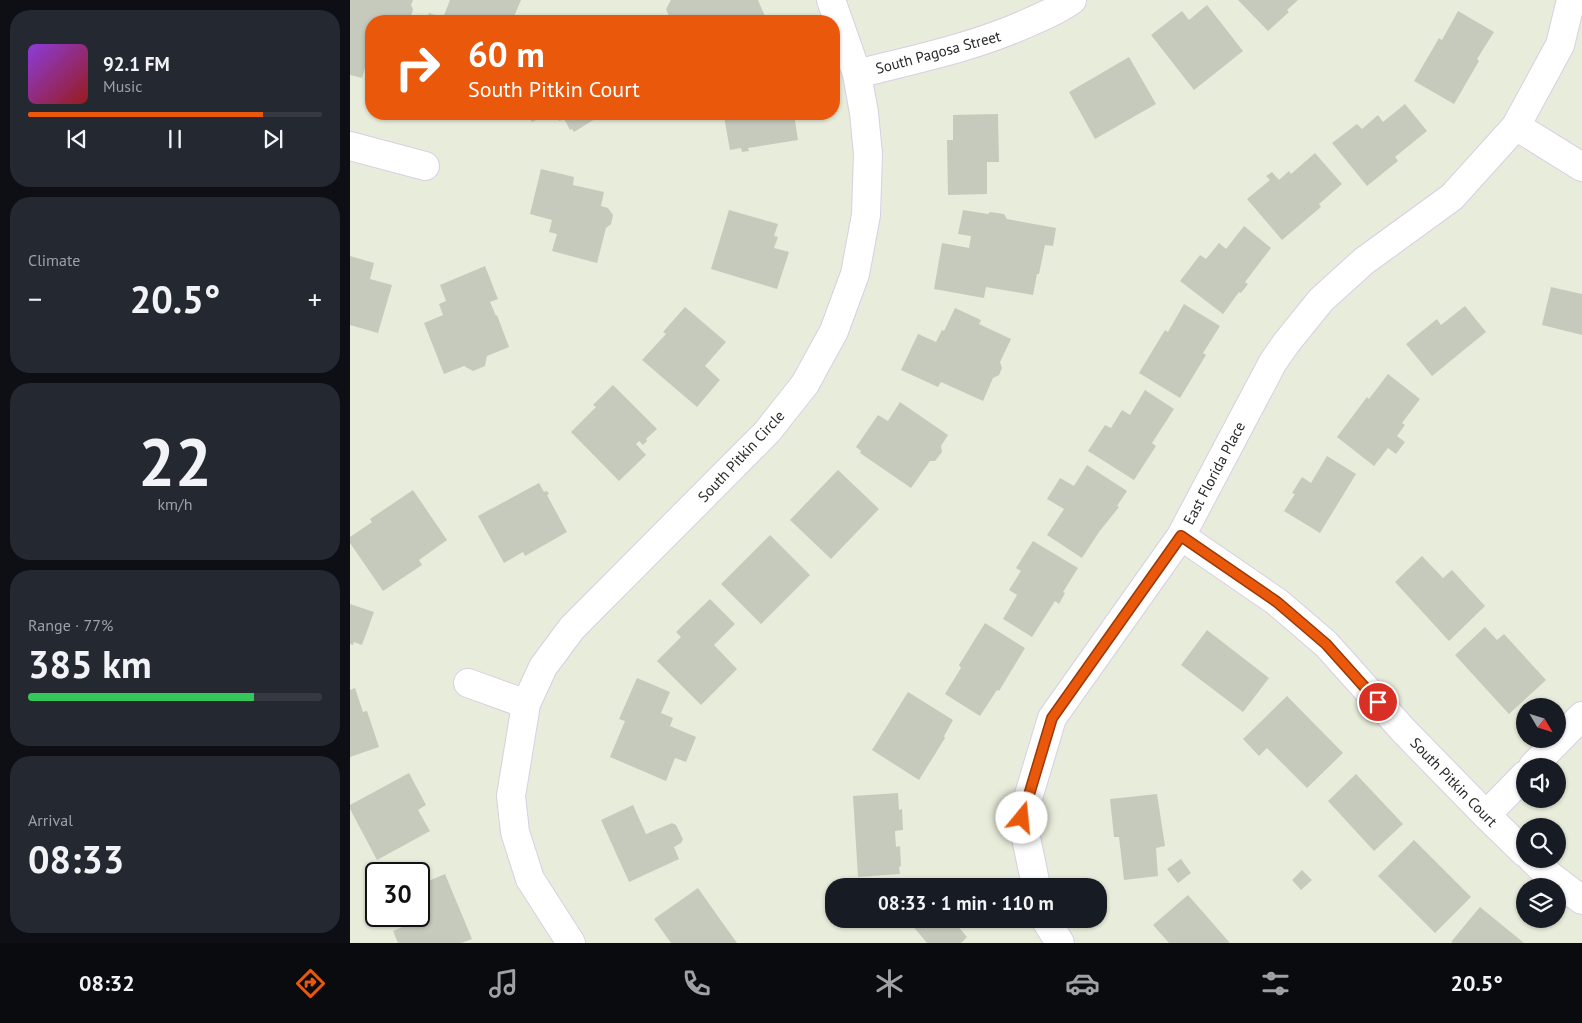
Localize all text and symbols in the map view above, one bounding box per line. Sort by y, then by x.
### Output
street label: South Pagosa Street [873,26,1003,78]
text: 60 m [468,31,545,77]
icon: right [385,35,450,100]
text: 92.1 FM [103,52,170,76]
text: South Pitkin Court [468,75,640,103]
text: Music [103,76,143,96]
icon: previous [63,125,91,153]
icon: pause [161,125,189,153]
icon: next [259,125,287,153]
text: Climate [28,250,80,270]
text: 20.5° [130,274,220,323]
text: − [28,280,42,317]
text: + [308,280,322,317]
street label: South Pitkin Circle [694,406,788,506]
street label: East Florida Place [1179,418,1249,528]
text: 22 [138,419,212,503]
text: km/h [157,494,193,514]
text: Range · 77% [28,615,113,635]
text: 385 km [28,639,152,688]
pin [1357,681,1399,723]
icon: arrive [1364,688,1392,716]
north arrow [1516,698,1566,748]
map controls [1516,698,1566,928]
street label: South Pitkin Court [1406,733,1502,831]
button: sound [1516,758,1566,808]
position arrow [995,791,1047,843]
text: Arrival [28,810,73,830]
button: search [1516,818,1566,868]
text: 08:33 [28,834,124,883]
speed limit sign: 30 [365,862,430,927]
button: layers [1516,878,1566,928]
text: 08:33 · 1 min · 110 m [878,891,1054,915]
icon: directions [293,966,328,1001]
icon: music [486,966,521,1001]
icon: phone [679,966,714,1001]
icon: climate [872,966,907,1001]
icon: car [1065,966,1100,1001]
icon: filters [1258,966,1293,1001]
text: 08:32 [79,969,135,997]
text: 20.5° [1450,969,1503,997]

